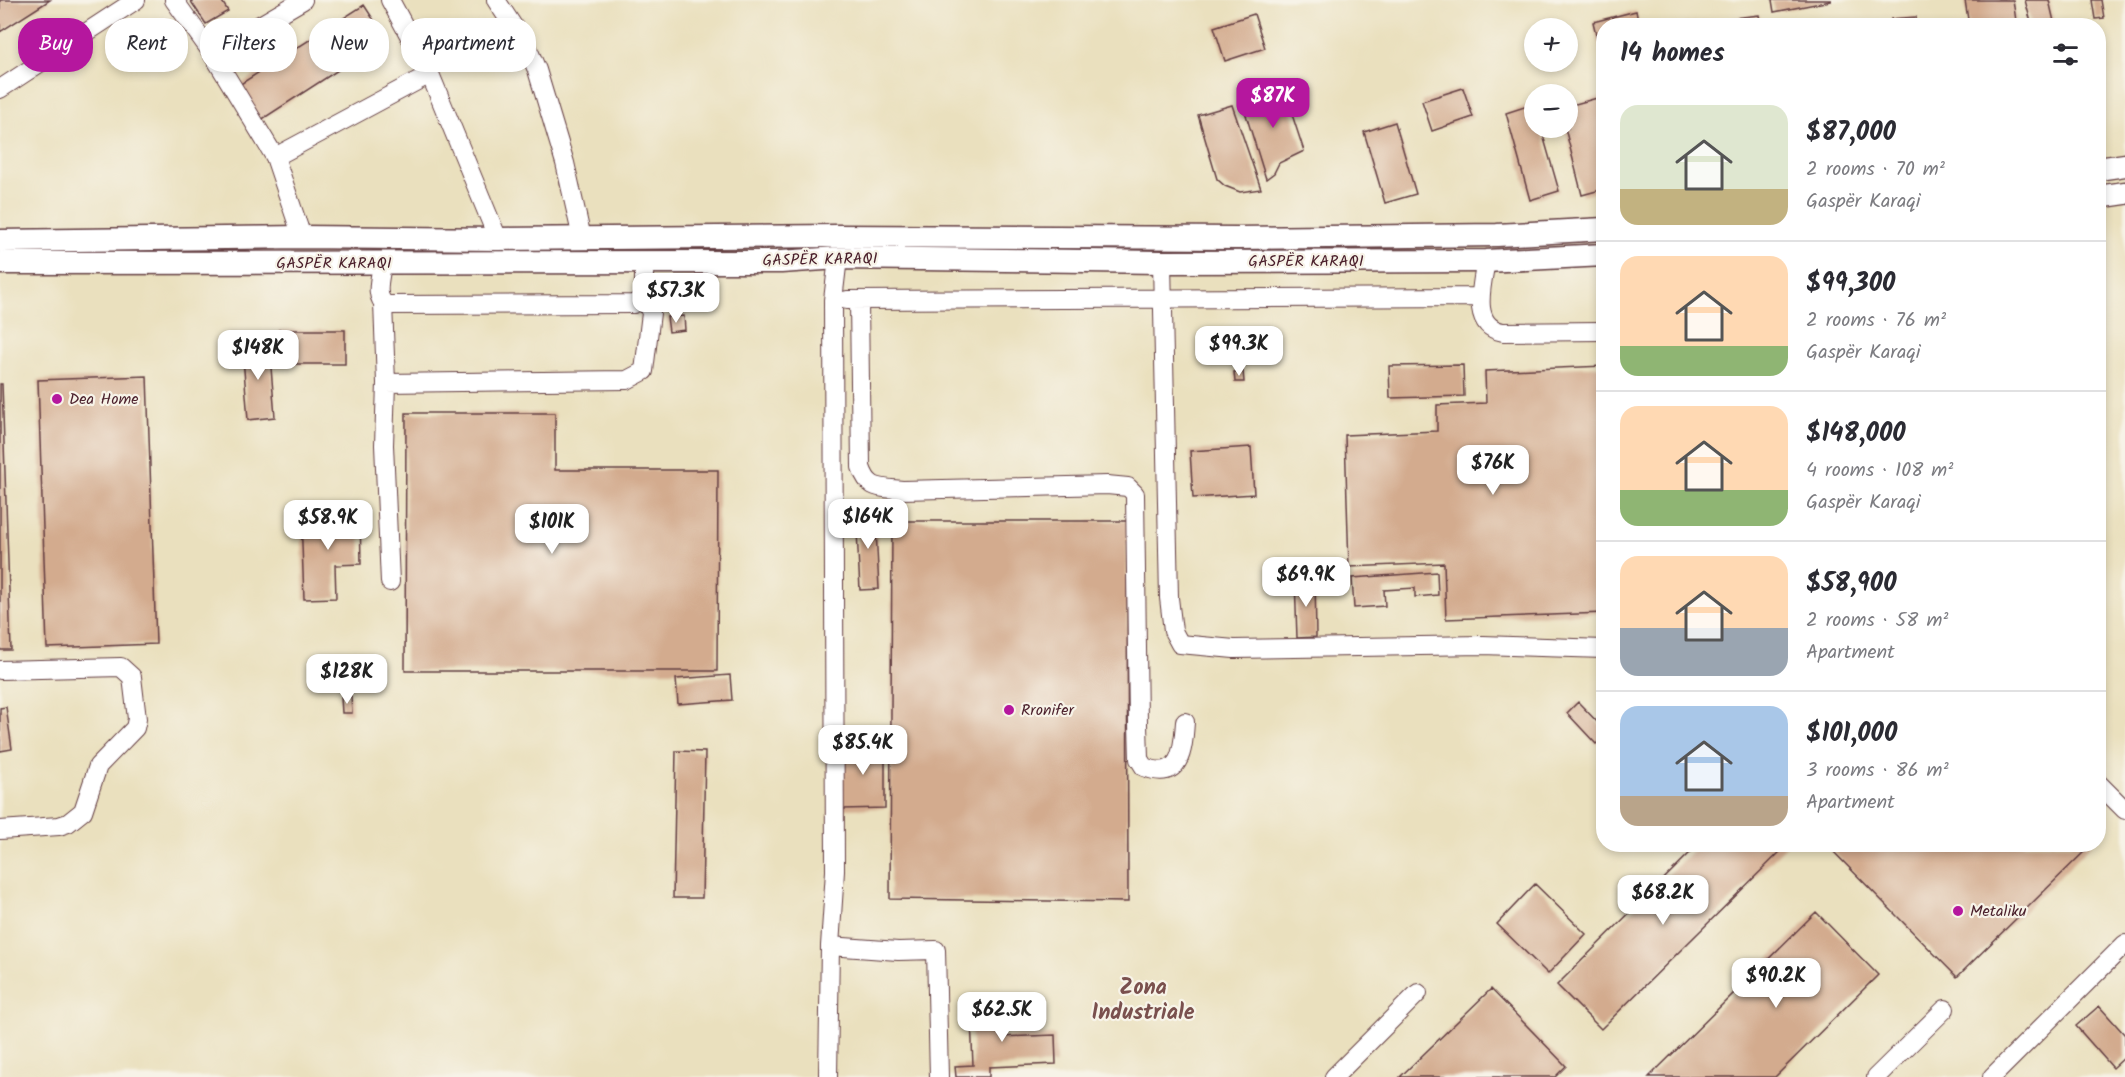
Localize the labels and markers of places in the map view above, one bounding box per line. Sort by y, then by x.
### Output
pin: $87K [1237,78,1309,129]
pin: $57.3K [627,273,725,324]
pin: $99.3K [1190,326,1288,377]
pin: $148K [216,330,300,381]
place label: Dea Home [69,387,138,412]
marker: Dea Home [50,392,64,406]
pin: $76K [1457,445,1529,496]
pin: $164K [826,499,910,550]
pin: $58.9K [279,500,377,551]
pin: $101K [510,504,594,555]
pin: $69.9K [1257,557,1355,608]
pin: $128K [305,654,389,705]
place label: Rronifer [1021,698,1075,723]
marker: Rronifer [1002,703,1016,717]
pin: $85.4K [814,725,912,776]
pin: $68.2K [1614,875,1712,926]
place label: Metaliku [1970,899,2027,924]
marker: Metaliku [1951,904,1965,918]
pin: $90.2K [1727,958,1825,1009]
pin: $62.5K [953,992,1051,1043]

